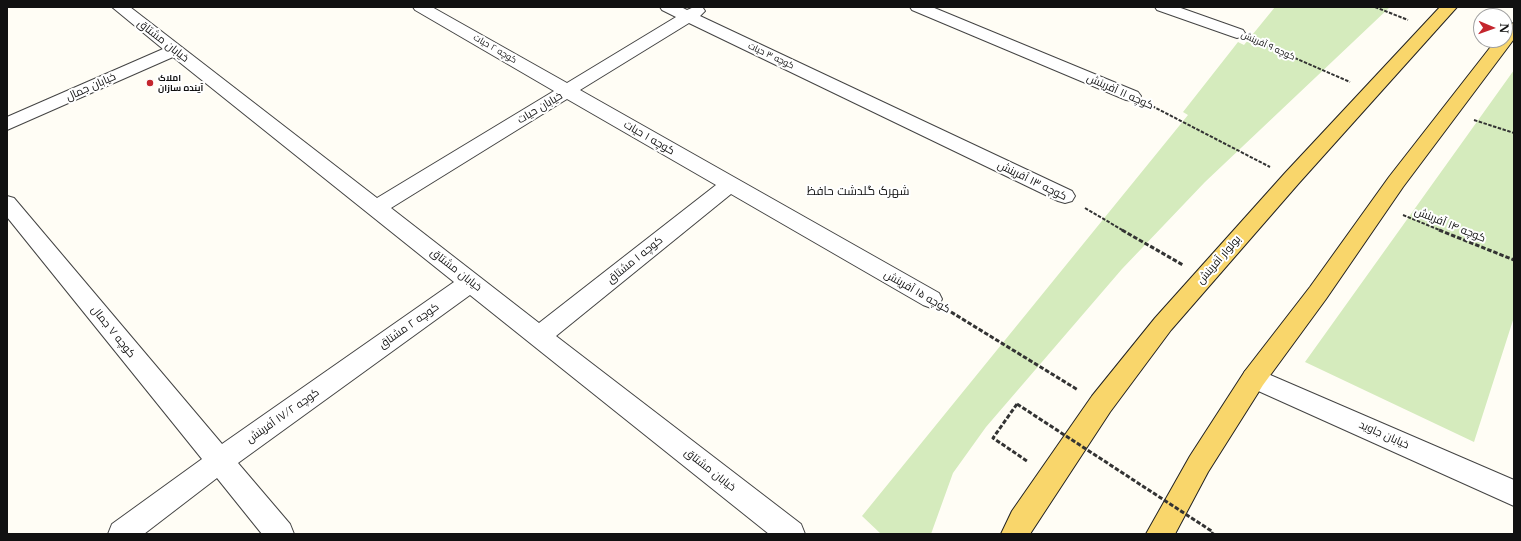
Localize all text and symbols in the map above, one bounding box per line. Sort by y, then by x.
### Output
north arrow [1473,8,1513,48]
street label: خیابان مشتاق [135,17,191,65]
text: N [1497,23,1511,34]
street label: کوچه ۹ آفرینش [1239,29,1297,63]
street label: کوچه ۲ حیات [471,32,519,66]
street label: کوچه ۳ حیات [746,41,796,71]
street label: خیابان جمال [64,70,118,104]
street label: کوچه ۱۱ آفرینش [1085,71,1155,113]
place label: املاک آینده سازان [158,73,203,94]
marker: املاک آینده سازان [145,78,155,88]
street label: خیابان حیات [515,89,565,127]
street label: کوچه ۱ حیات [621,118,677,158]
street label: کوچه ۱۳ آفرینش [995,158,1069,204]
district label: شهرک گلدشت حافظ [807,185,909,199]
street label: کوچه ۱۴ آفرینش [1413,205,1487,245]
street label: بولوار آفرینش [1194,233,1244,287]
street label: کوچه ۱ مشتاق [604,234,666,286]
street label: خیابان مشتاق [428,246,484,294]
street label: کوچه ۱۵ آفرینش [882,268,952,316]
street label: کوچه ۲ مشتاق [376,300,442,352]
street label: کوچه ۷ جمال [88,303,138,361]
street label: کوچه ۱۷/۲ آفرینش [244,386,322,446]
street label: خیابان جاوید [1357,418,1411,452]
street label: خیابان مشتاق [682,446,738,494]

